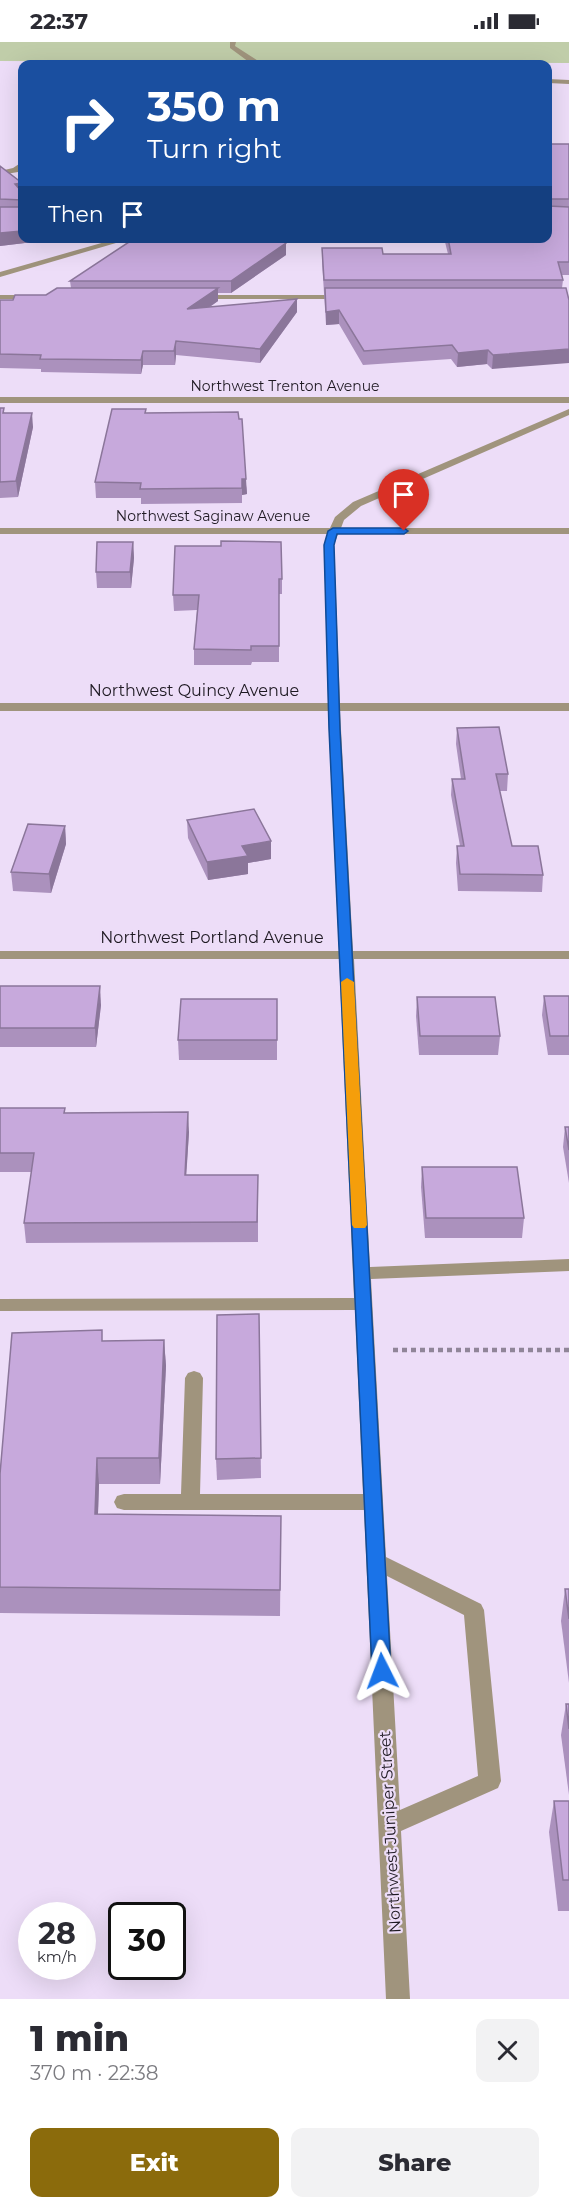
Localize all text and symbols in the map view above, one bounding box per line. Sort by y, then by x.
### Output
text: 22:37 [30,8,88,35]
text: 350 m [147,80,281,132]
icon: right [48,84,126,162]
text: Turn right [147,132,282,165]
icon: arrive [116,198,149,231]
text: Then [48,201,104,228]
street label: Northwest Trenton Avenue [190,377,380,395]
pin [378,469,429,531]
icon: arrive [387,478,420,511]
street label: Northwest Saginaw Avenue [116,507,310,525]
street label: Northwest Quincy Avenue [89,681,299,700]
street label: Northwest Portland Avenue [100,928,324,947]
position arrow [350,1639,414,1703]
street label: Northwest Juniper Street [375,1730,405,1933]
speed limit sign: 30 [108,1902,186,1980]
text: 28 [38,1915,76,1952]
text: km/h [37,1947,77,1966]
text: 1 min [30,2016,129,2060]
button: close [476,2019,539,2082]
text: 370 m · 22:38 [30,2061,159,2085]
button: Exit [30,2128,279,2197]
button: Share [291,2128,539,2197]

